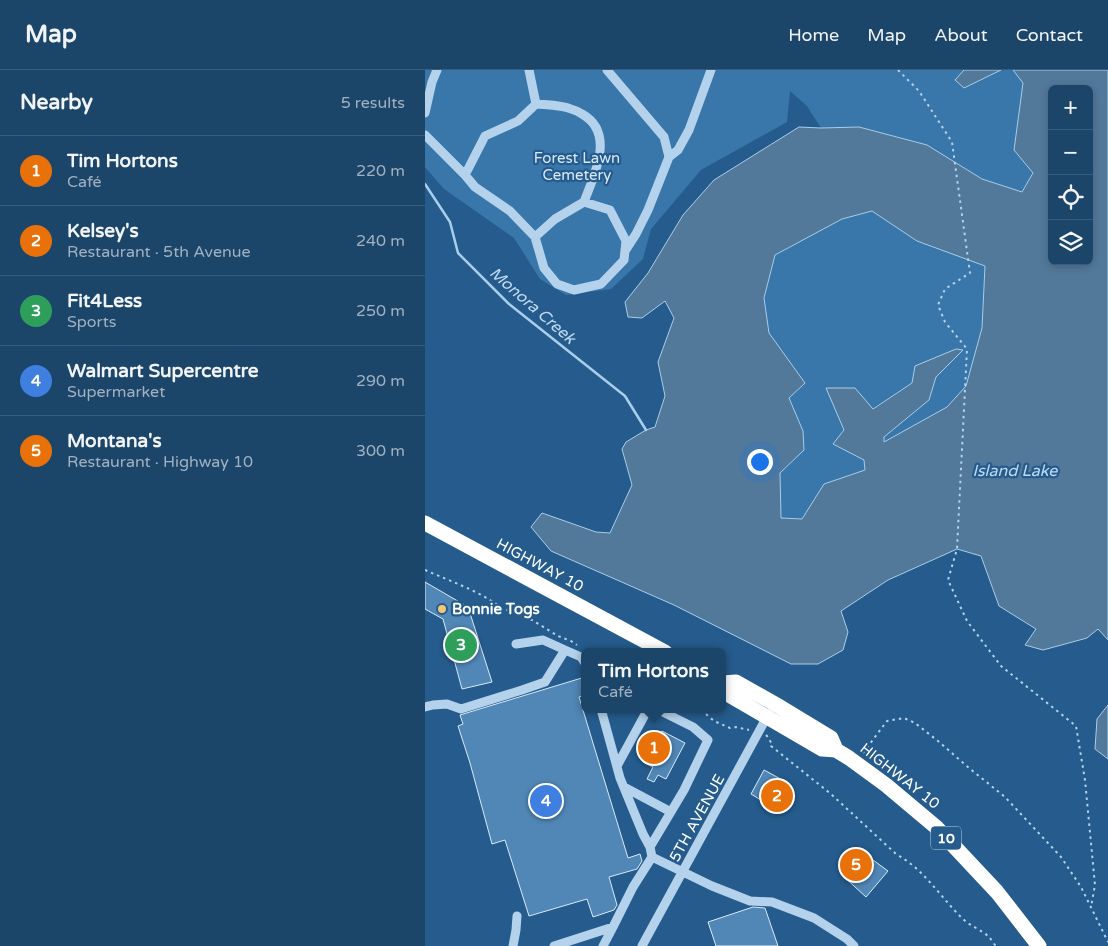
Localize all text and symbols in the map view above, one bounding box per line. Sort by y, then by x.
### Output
text: Map [25,20,77,49]
text: Home [788,24,839,46]
text: Map [867,24,906,46]
text: About [934,24,988,46]
text: Contact [1016,24,1083,46]
map controls [1048,85,1093,265]
button: + [1048,85,1093,130]
text: Nearby [20,90,93,115]
text: 5 results [341,93,405,113]
button: − [1048,130,1093,175]
park label: Forest Lawn Cemetery [534,149,620,184]
text: Tim Hortons [67,150,178,172]
text: 1 [31,161,41,181]
text: 220 m [356,161,405,181]
text: Café [67,172,102,192]
button: locate [1048,175,1093,220]
text: Kelsey's [67,220,139,242]
button: layers [1048,220,1093,265]
text: 2 [31,231,41,251]
text: 240 m [356,231,405,251]
text: Restaurant · 5th Avenue [67,242,250,262]
water label: Monora Creek [485,263,580,349]
text: Fit4Less [67,290,142,312]
text: 3 [31,301,41,321]
text: 250 m [356,301,405,321]
text: Sports [67,312,116,332]
text: Walmart Supercentre [67,360,258,382]
text: 4 [31,371,41,391]
text: 290 m [356,371,405,391]
text: Supermarket [67,382,165,402]
text: Montana's [67,430,162,452]
text: 5 [31,441,41,461]
text: 300 m [356,441,405,461]
your location [747,449,773,475]
text: Restaurant · Highway 10 [67,452,253,472]
water label: Island Lake [973,461,1058,481]
street label: HIGHWAY 10 [493,535,587,595]
place label: Bonnie Togs [452,600,540,619]
marker: Bonnie Togs [436,603,448,615]
pin: 3 [445,626,477,664]
popup [581,648,726,713]
text: Tim Hortons [598,660,709,682]
text: Café [598,682,633,702]
pin: 1 [638,729,670,767]
street label: HIGHWAY 10 [857,739,943,813]
street label: 5TH AVENUE [666,771,728,865]
pin: 2 [761,777,793,815]
pin: 4 [530,782,562,820]
road number: 10 [931,826,961,850]
pin: 5 [840,846,872,884]

